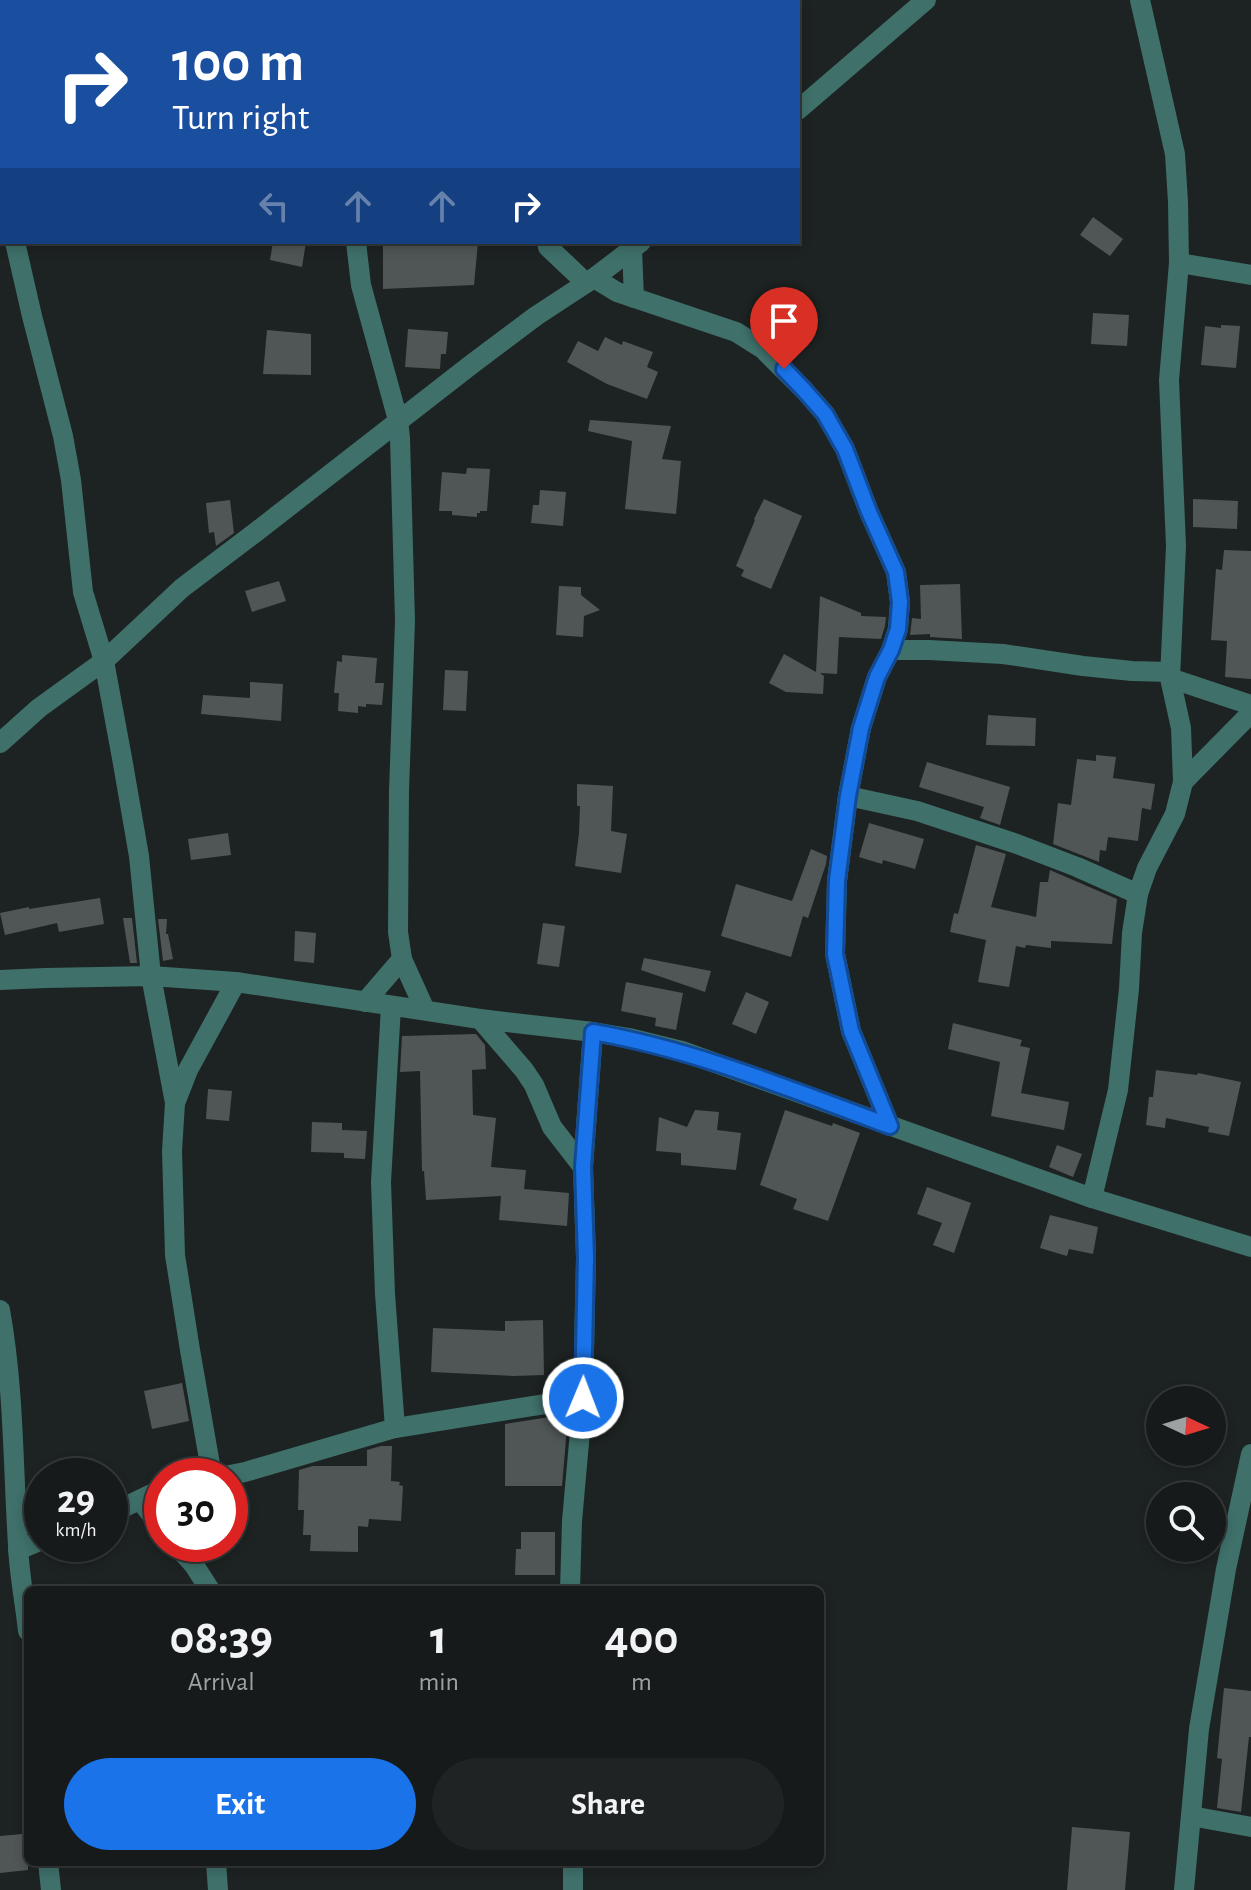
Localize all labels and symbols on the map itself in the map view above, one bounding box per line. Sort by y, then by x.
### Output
pin [750,287,818,369]
position arrow [541,1356,625,1440]
north arrow [1146,1386,1226,1466]
speed limit sign: 30 [144,1458,248,1562]

